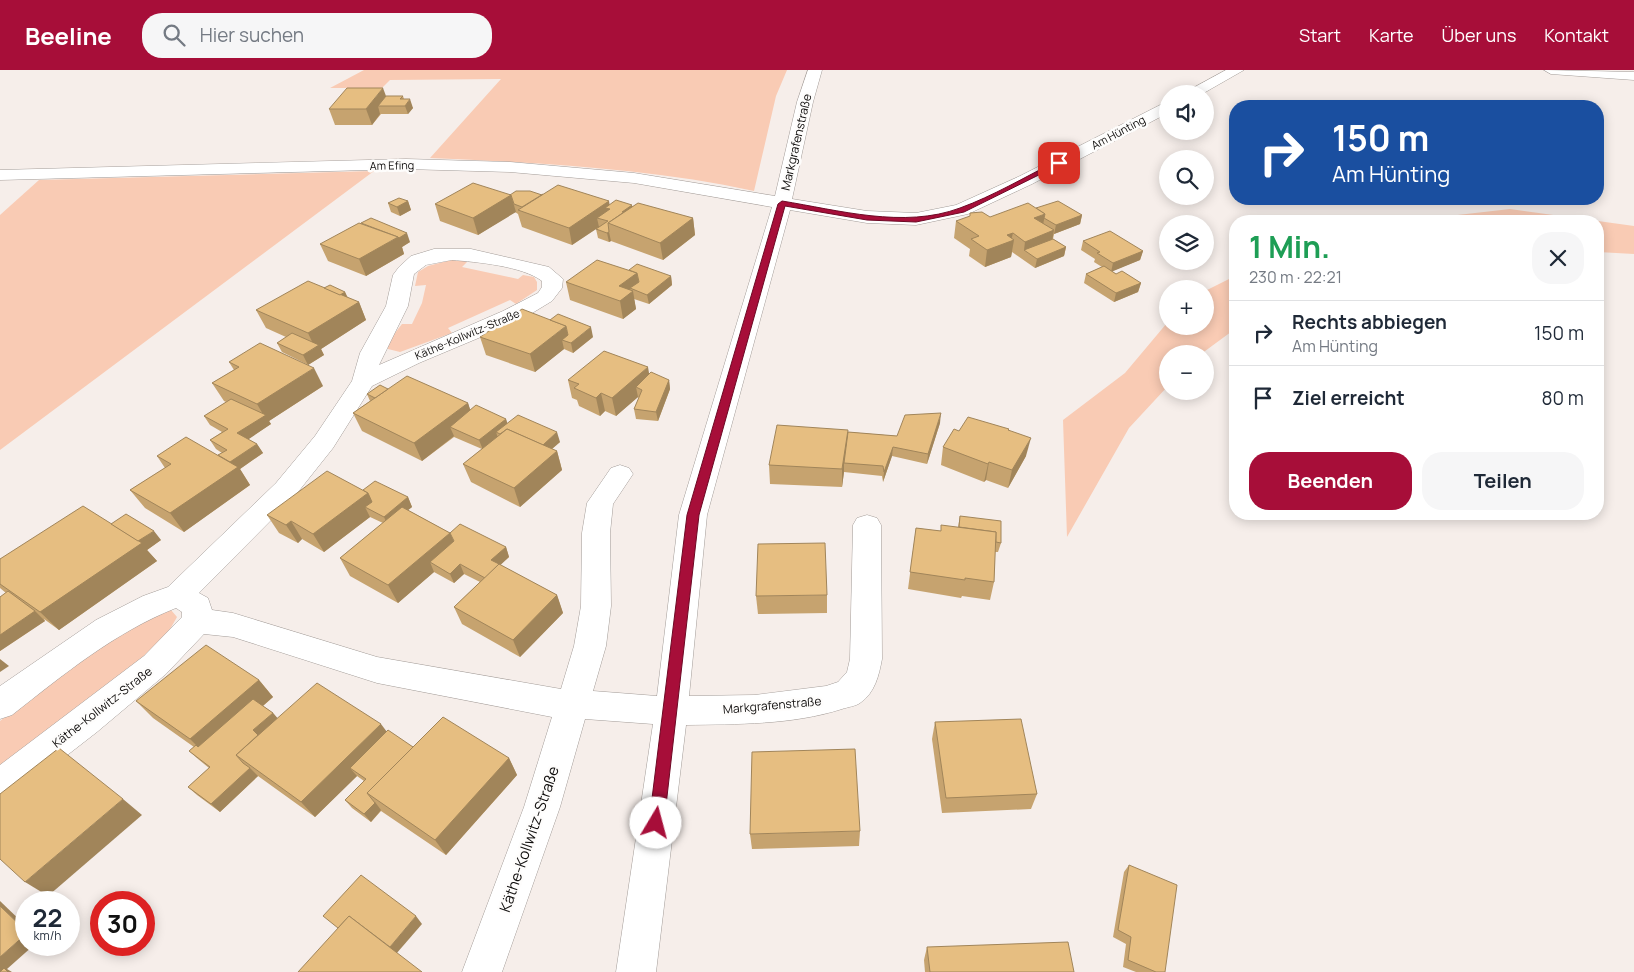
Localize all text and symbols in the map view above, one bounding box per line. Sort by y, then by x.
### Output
search box [142,13,492,58]
text: Beeline [25,19,112,52]
icon: search [160,21,188,49]
text: Hier suchen [200,22,304,48]
text: Start [1299,23,1341,47]
text: Karte [1369,23,1414,47]
text: Über uns [1442,23,1516,47]
text: Kontakt [1544,23,1609,47]
map controls [1159,85,1214,400]
button: sound [1159,85,1214,140]
street label: Markgrafenstraße [777,92,815,192]
street label: Am Hünting [1088,111,1148,153]
text: 150 m [1332,114,1429,162]
icon: right [1249,120,1314,185]
pin [1038,142,1080,184]
icon: arrive [1045,149,1073,177]
button: search [1159,150,1214,205]
street label: Am Efing [370,157,414,173]
text: Am Hünting [1332,159,1450,189]
button: layers [1159,215,1214,270]
text: 1 Min. [1249,226,1330,267]
button: close [1532,232,1584,284]
text: 230 m · 22:21 [1249,266,1342,288]
button: + [1159,280,1214,335]
street label: Käthe-Kollwitz-Straße [412,305,522,363]
text: Rechts abbiegen [1292,309,1447,335]
icon: right [1249,319,1277,347]
text: 150 m [1534,320,1584,346]
text: Am Hünting [1292,335,1378,357]
button: − [1159,345,1214,400]
icon: arrive [1249,384,1277,412]
text: Ziel erreicht [1292,385,1405,411]
text: 80 m [1541,385,1584,411]
button: Beenden [1249,452,1412,510]
button: Teilen [1422,452,1584,510]
street label: Käthe-Kollwitz-Straße [49,663,155,751]
street label: Markgrafenstraße [722,692,822,718]
street label: Käthe-Kollwitz-Straße [494,763,564,915]
position arrow [629,796,681,848]
speed limit sign: 30 [90,891,155,956]
text: 22 [33,900,62,935]
text: km/h [34,927,61,944]

